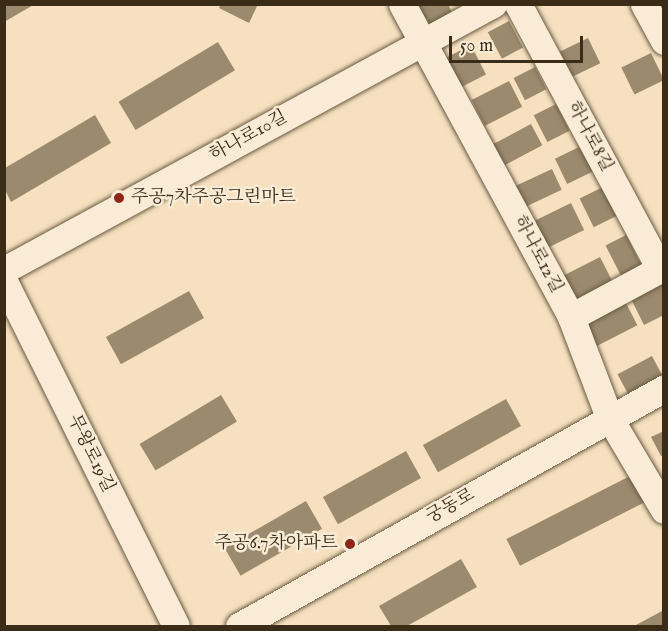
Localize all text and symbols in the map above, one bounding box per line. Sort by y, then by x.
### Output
scale bar [452,24,586,62]
text: 50 m [460,35,493,58]
street label: 하나로8길 [561,98,617,176]
street label: 하나로10길 [207,107,291,167]
place label: 주공7차주공그린마트 [131,187,296,209]
marker: 주공7차주공그린마트 [112,191,126,205]
street label: 하나로12길 [508,213,566,297]
street label: 무왕로19길 [62,411,118,497]
street label: 궁동로 [423,485,479,529]
place label: 주공6.7차아파트 [215,533,338,555]
marker: 주공6.7차아파트 [343,537,357,551]

